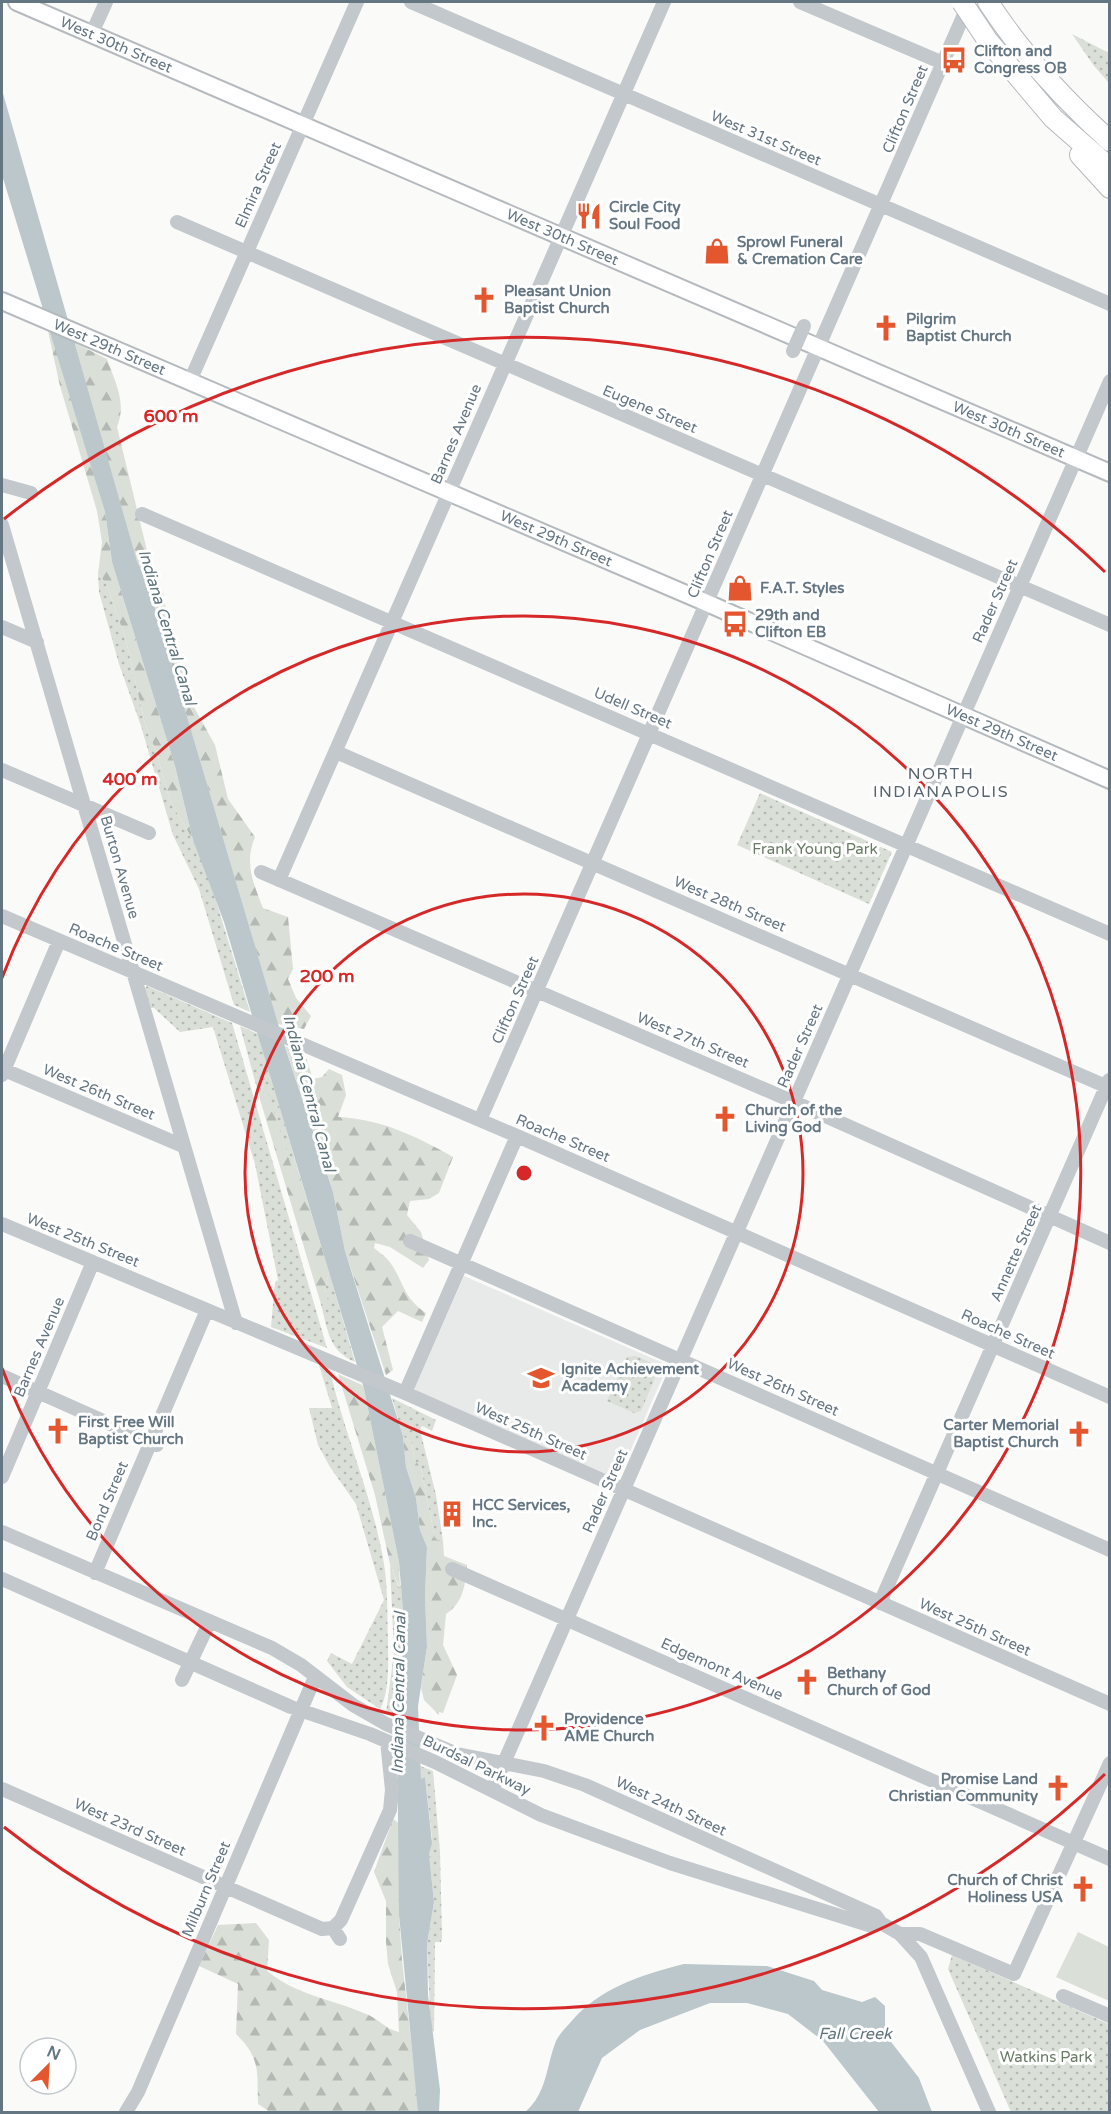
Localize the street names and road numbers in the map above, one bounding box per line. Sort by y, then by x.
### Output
street label: West 30th Street [57,13,175,77]
street label: Clifton Street [878,62,932,156]
street label: West 31st Street [708,107,824,169]
street label: Elmira Street [231,139,285,231]
street label: West 30th Street [504,205,622,269]
street label: West 29th Street [51,315,169,379]
street label: Barnes Avenue [427,381,485,487]
street label: Eugene Street [600,381,700,437]
street label: West 30th Street [950,397,1068,462]
street label: West 29th Street [497,506,615,571]
street label: Clifton Street [683,507,737,601]
street label: Rader Street [969,556,1022,646]
street label: Udell Street [591,683,675,733]
street label: West 29th Street [943,700,1061,765]
street label: Burton Avenue [97,813,143,921]
street label: West 28th Street [671,872,789,936]
street label: Roache Street [66,919,166,975]
street label: Clifton Street [488,953,542,1047]
street label: Rader Street [774,1001,827,1091]
street label: West 27th Street [634,1008,752,1072]
street label: West 26th Street [40,1060,158,1124]
street label: Roache Street [513,1110,613,1166]
street label: Annette Street [987,1201,1046,1304]
street label: West 25th Street [24,1209,142,1271]
street label: Barnes Avenue [10,1294,68,1400]
street label: Roache Street [958,1305,1058,1363]
street label: West 26th Street [724,1354,842,1420]
street label: West 25th Street [472,1398,590,1464]
street label: Rader Street [579,1446,632,1536]
street label: Bond Street [82,1458,132,1544]
street label: West 25th Street [916,1594,1034,1660]
street label: Edgemont Avenue [658,1634,786,1704]
street label: Burdsal Parkway [420,1731,534,1799]
street label: West 24th Street [613,1772,730,1840]
street label: West 23rd Street [71,1794,189,1860]
street label: Milburn Street [178,1838,234,1939]

